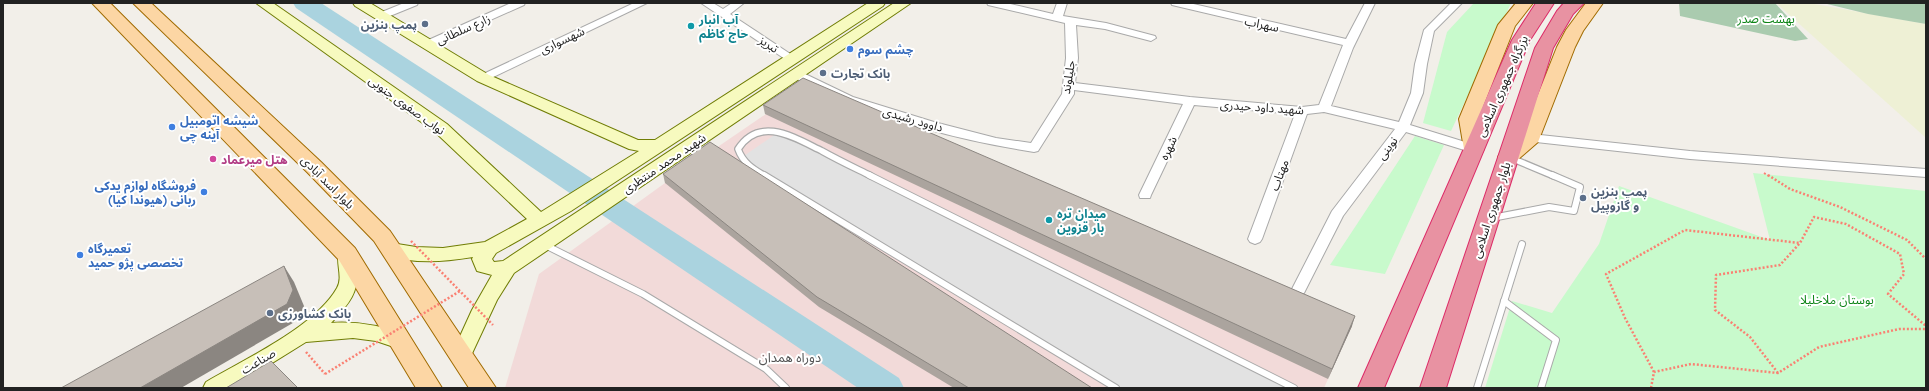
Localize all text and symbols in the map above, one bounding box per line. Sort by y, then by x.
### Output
street label: زارع سلطانی [434,10,493,49]
park label: بهشت صدر [1736,11,1795,26]
place label: آب انبار حاج کاظم [698,12,748,43]
street label: سهراب [1243,13,1281,35]
place label: پمپ بنزین [361,17,417,34]
marker: پمپ بنزین [420,19,430,29]
marker: آب انبار حاج کاظم [686,21,696,31]
street label: شهسواری [537,23,587,57]
street label: تبریز [755,32,782,56]
street label: بزرگراه جمهوری اسلامی [1473,33,1531,139]
place label: چشم سوم [858,42,914,59]
marker: چشم سوم [845,44,855,54]
street label: جلیلوند [1058,59,1078,95]
place label: بانک تجارت [831,66,891,81]
marker: بانک تجارت [818,68,828,78]
street label: نواب صفوی جنوبی [366,72,448,138]
street label: شهید داود حیدری [1220,97,1304,117]
street label: داوود رشیدی [881,103,945,135]
place label: شیشه اتومبیل آینه چی [180,113,258,143]
marker: شیشه اتومبیل آینه چی [167,122,177,132]
street label: شهید محمد منتظری [619,130,709,197]
street label: نوینی [1373,133,1401,163]
street label: شهره [1156,134,1180,162]
place label: هتل میرعماد [221,152,288,167]
street label: بلوار اسد آبادی [298,152,358,212]
marker: هتل میرعماد [208,154,218,164]
street label: مهتاب [1266,157,1292,193]
street label: بلوار جمهوری اسلامی [1468,160,1514,260]
place label: فروشگاه لوازم یدکی ربانی (هیوندا کیا) [95,178,196,207]
place label: پمپ بنزین و گازوپیل [1591,184,1647,214]
marker: فروشگاه لوازم یدکی ربانی (هیوندا کیا) [199,187,209,197]
marker: پمپ بنزین و گازوپیل [1578,193,1588,203]
place label: میدان تره بار قزوین [1057,206,1106,235]
marker: میدان تره بار قزوین [1044,215,1054,225]
place label: تعمیرگاه تخصصی پژو حمید [88,241,184,271]
marker: تعمیرگاه تخصصی پژو حمید [75,250,85,260]
park label: بوستان ملاخلیلا [1800,292,1874,307]
place label: بانک کشاورزی [278,306,352,321]
marker: بانک کشاورزی [265,308,275,318]
street label: صناعت [238,345,278,377]
district label: دوراه همدان [759,349,821,366]

